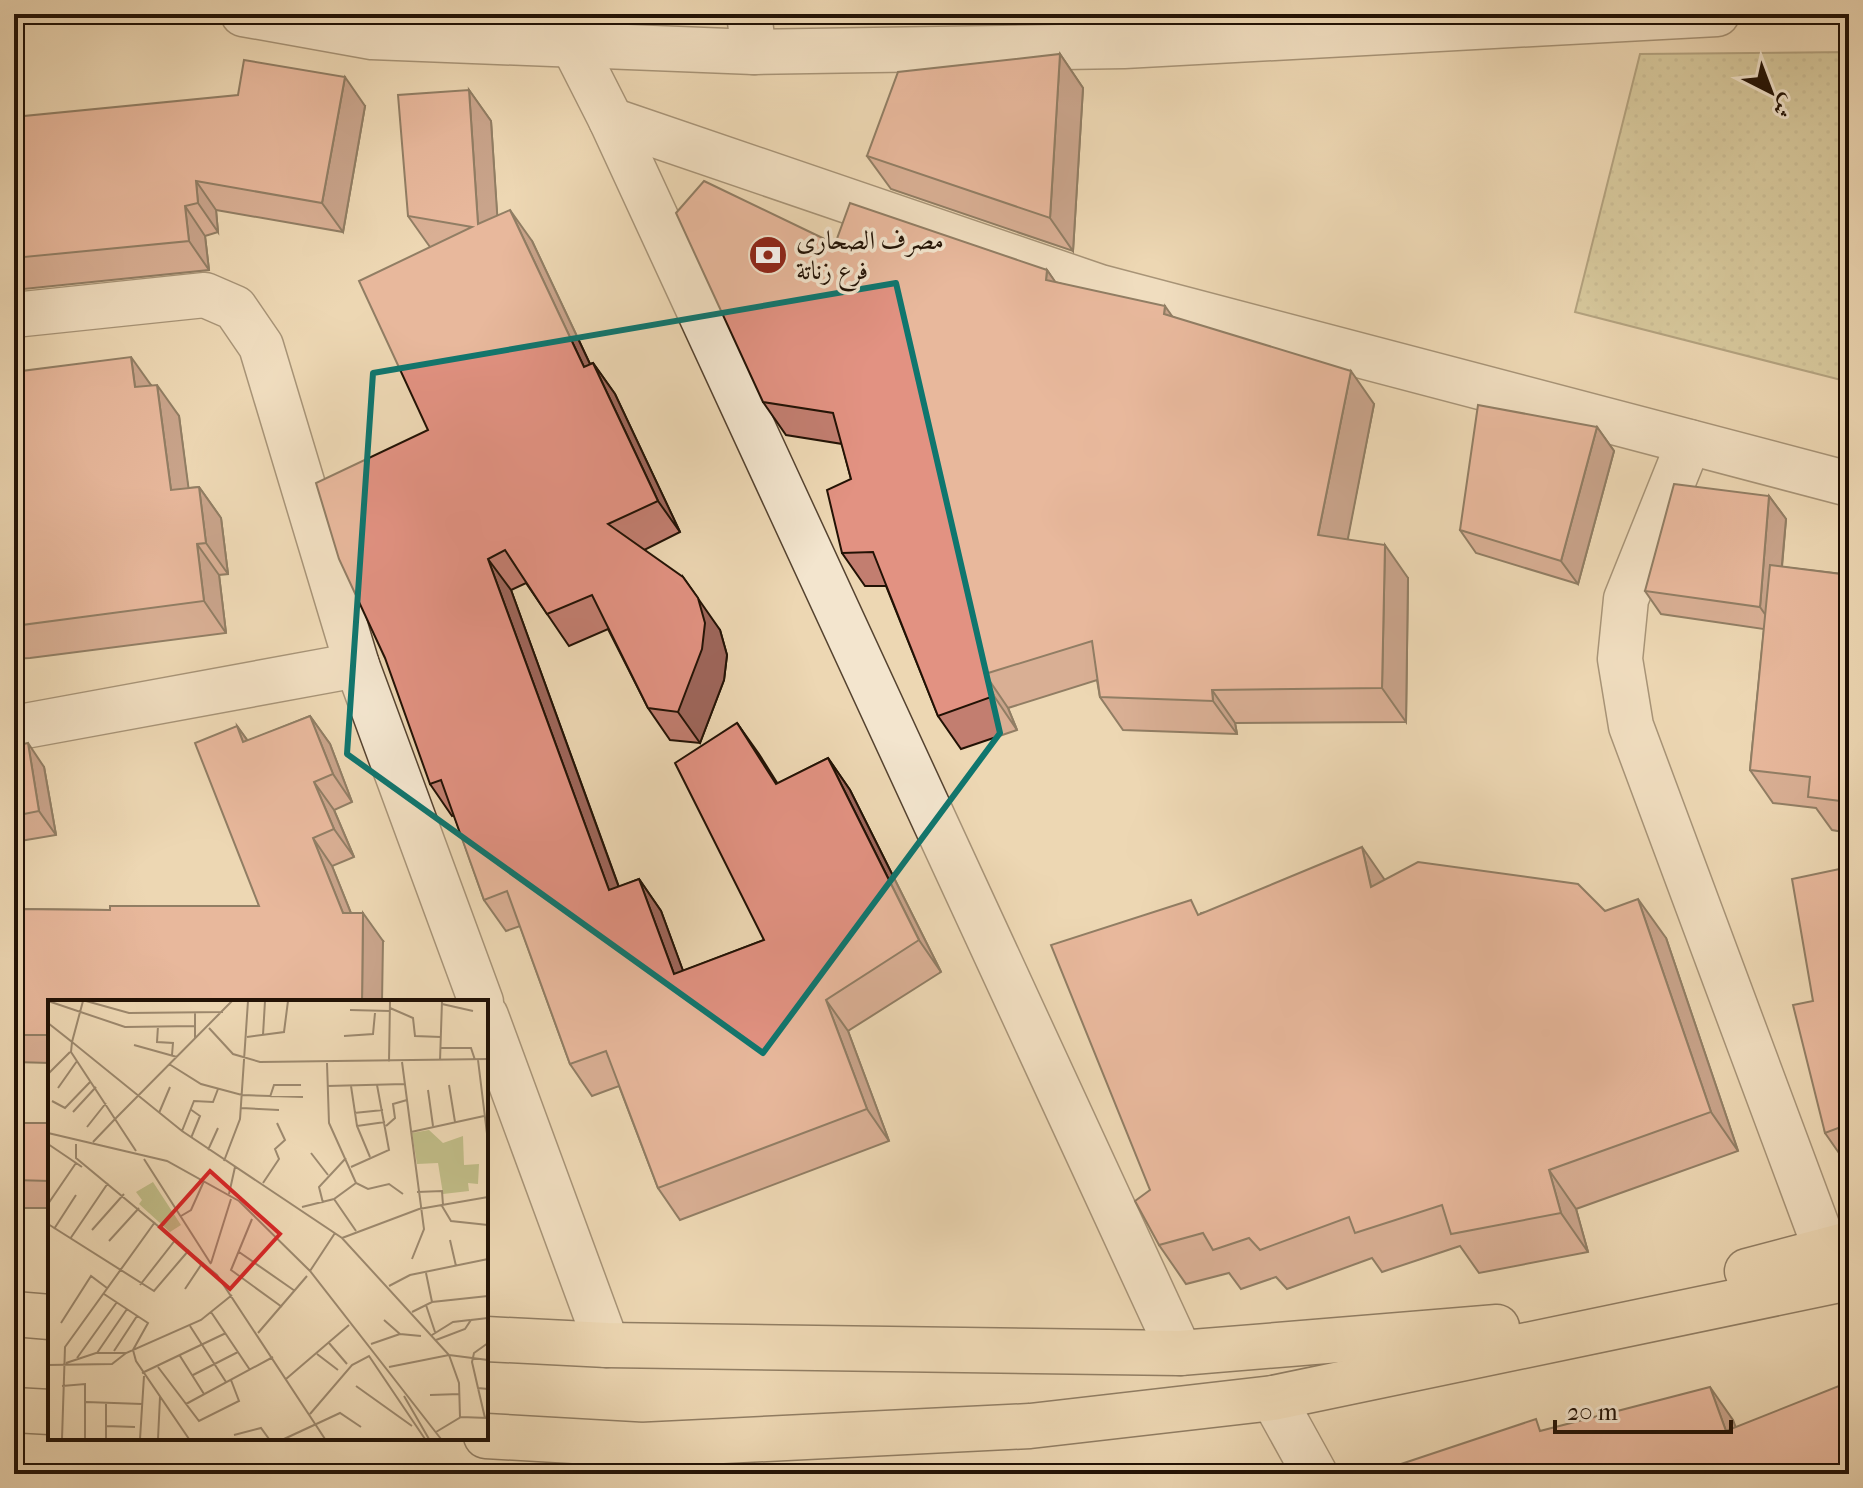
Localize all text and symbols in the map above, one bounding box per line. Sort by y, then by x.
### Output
north arrow [1731,52,1811,132]
text: ش [1767,89,1801,123]
place label: مصرف الصحارى فرع زناتة [796,225,944,292]
bank icon: مصرف الصحارى فرع زناتة [747,234,789,276]
inset map [48,1000,488,1440]
scale bar [1555,1384,1731,1434]
text: 20 m [1567,1398,1618,1426]

